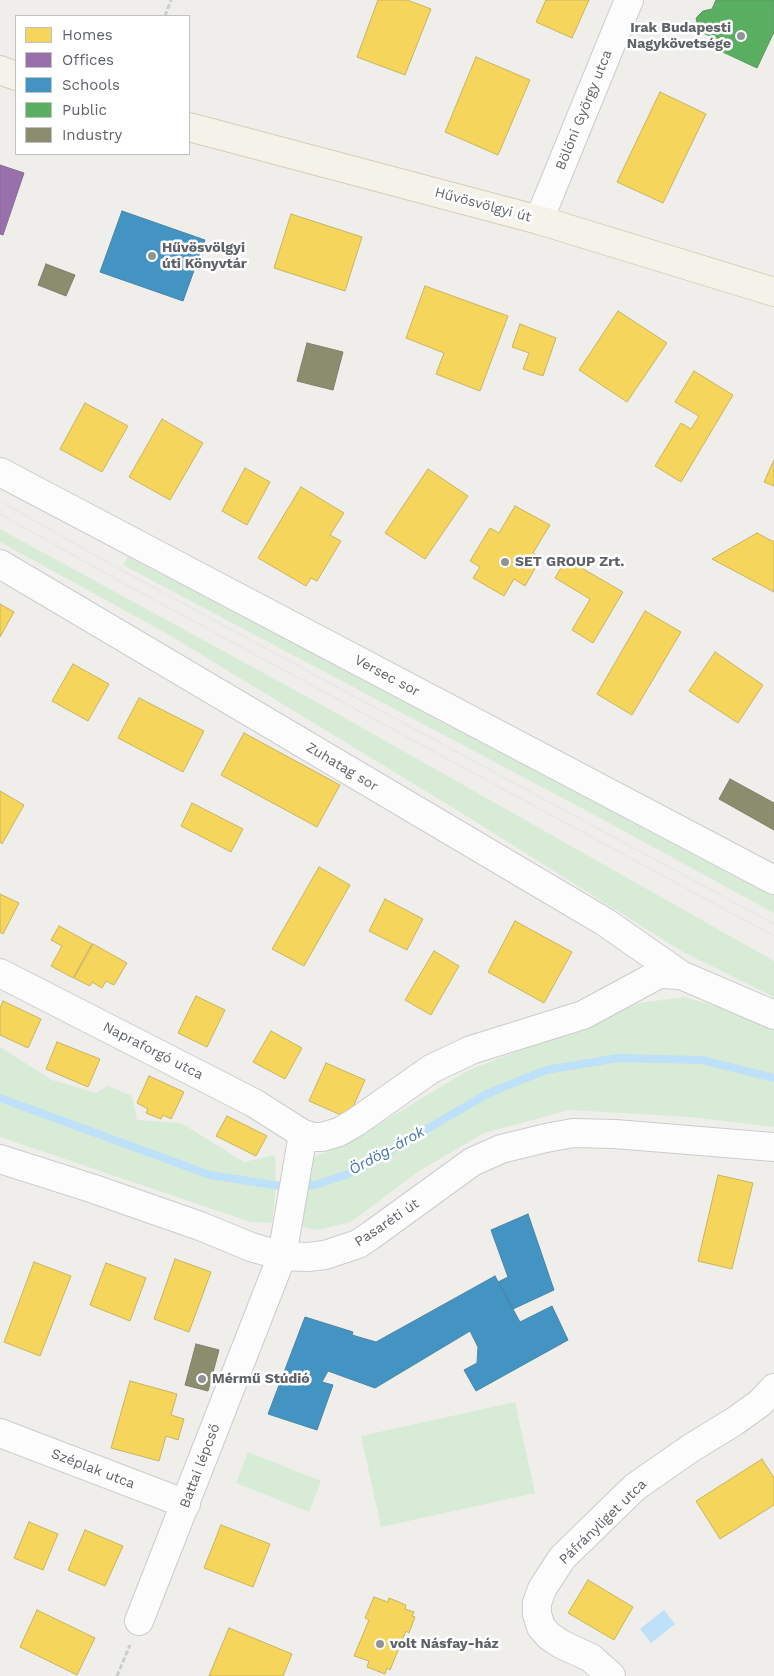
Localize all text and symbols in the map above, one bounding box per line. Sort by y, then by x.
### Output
legend [15,15,190,155]
place label: Irak Budapesti Nagykövetsége [627,20,731,52]
text: Homes [62,26,113,44]
marker: Irak Budapesti Nagykövetsége [735,30,747,42]
street label: Bölöni György utca [552,47,616,173]
text: Offices [62,51,114,69]
text: Schools [62,76,120,94]
text: Public [62,101,107,119]
text: Industry [62,126,122,144]
street label: Hűvösvölgyi út [433,184,533,226]
place label: Hűvösvölgyi úti Könyvtár [162,240,247,272]
marker: Hűvösvölgyi úti Könyvtár [146,250,158,262]
place label: SET GROUP Zrt. [515,554,624,570]
marker: SET GROUP Zrt. [499,556,511,568]
street label: Versec sor [351,652,423,700]
street label: Zuhatag sor [303,739,381,795]
street label: Napraforgó utca [100,1018,206,1084]
water label: Ördög-árok [346,1123,428,1179]
street label: Pasaréti út [352,1195,422,1251]
place label: Mérmű Stúdió [212,1371,310,1387]
marker: Mérmű Stúdió [196,1373,208,1385]
street label: Battai lépcső [176,1422,224,1510]
street label: Széplak utca [49,1445,137,1493]
street label: Páfrányliget utca [556,1476,650,1568]
place label: volt Násfay-ház [390,1636,499,1652]
marker: volt Násfay-ház [374,1638,386,1650]

